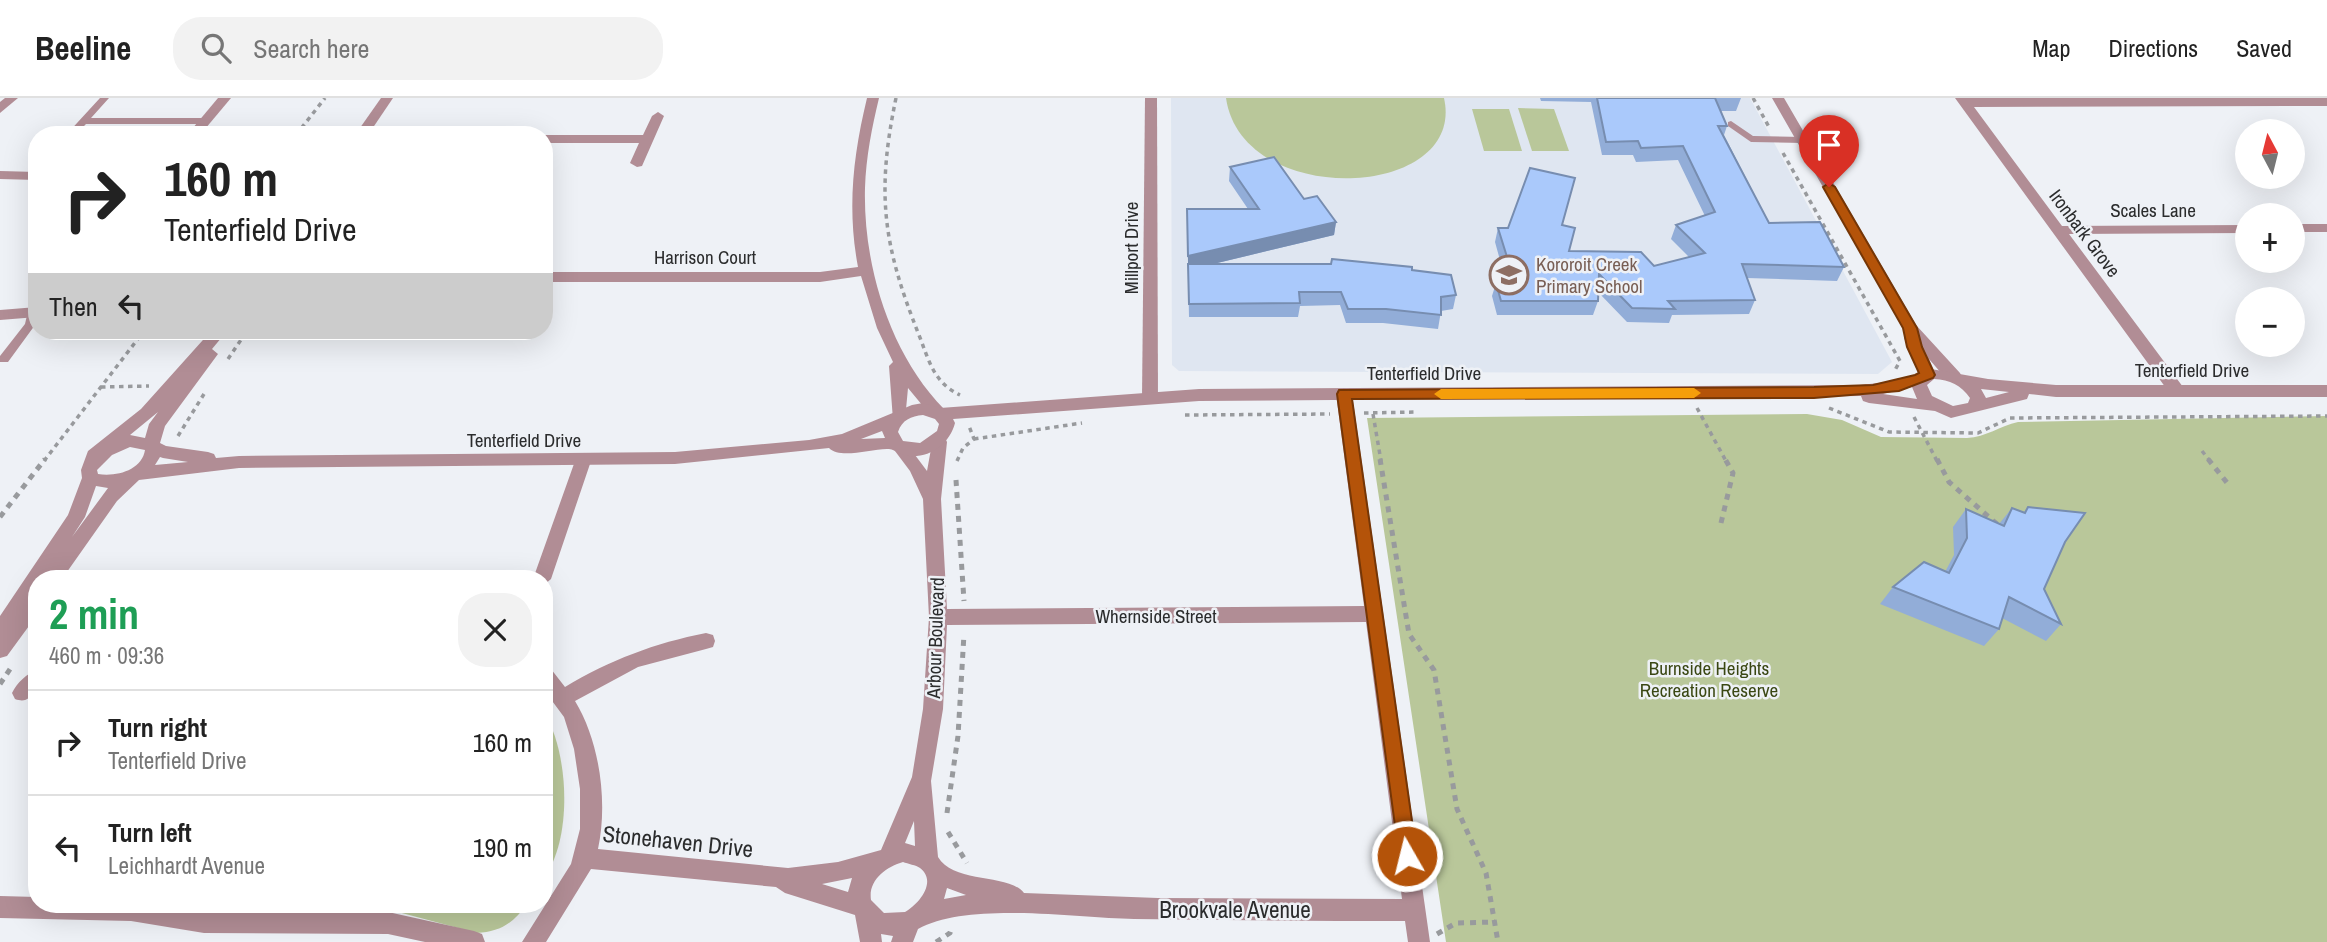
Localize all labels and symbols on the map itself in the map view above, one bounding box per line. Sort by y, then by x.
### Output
pin [1799,115,1859,187]
north arrow [2235,119,2305,189]
street label: Ironbark Grove [2043,184,2127,282]
street label: Scales Lane [2110,197,2196,223]
street label: Millport Drive [1118,202,1144,294]
street label: Harrison Court [654,244,757,270]
place label: Kororoit Creek Primary School [1536,251,1643,299]
school or university icon: Kororoit Creek Primary School [1488,254,1530,296]
street label: Tenterfield Drive [2135,357,2249,383]
street label: Tenterfield Drive [1367,360,1481,386]
street label: Tenterfield Drive [467,427,581,453]
street label: Arbour Boulevard [920,577,950,700]
street label: Whernside Street [1095,603,1217,629]
park label: Burnside Heights Recreation Reserve [1640,655,1778,703]
street label: Stonehaven Drive [601,818,755,864]
position arrow [1370,819,1444,893]
street label: Brookvale Avenue [1159,894,1311,925]

